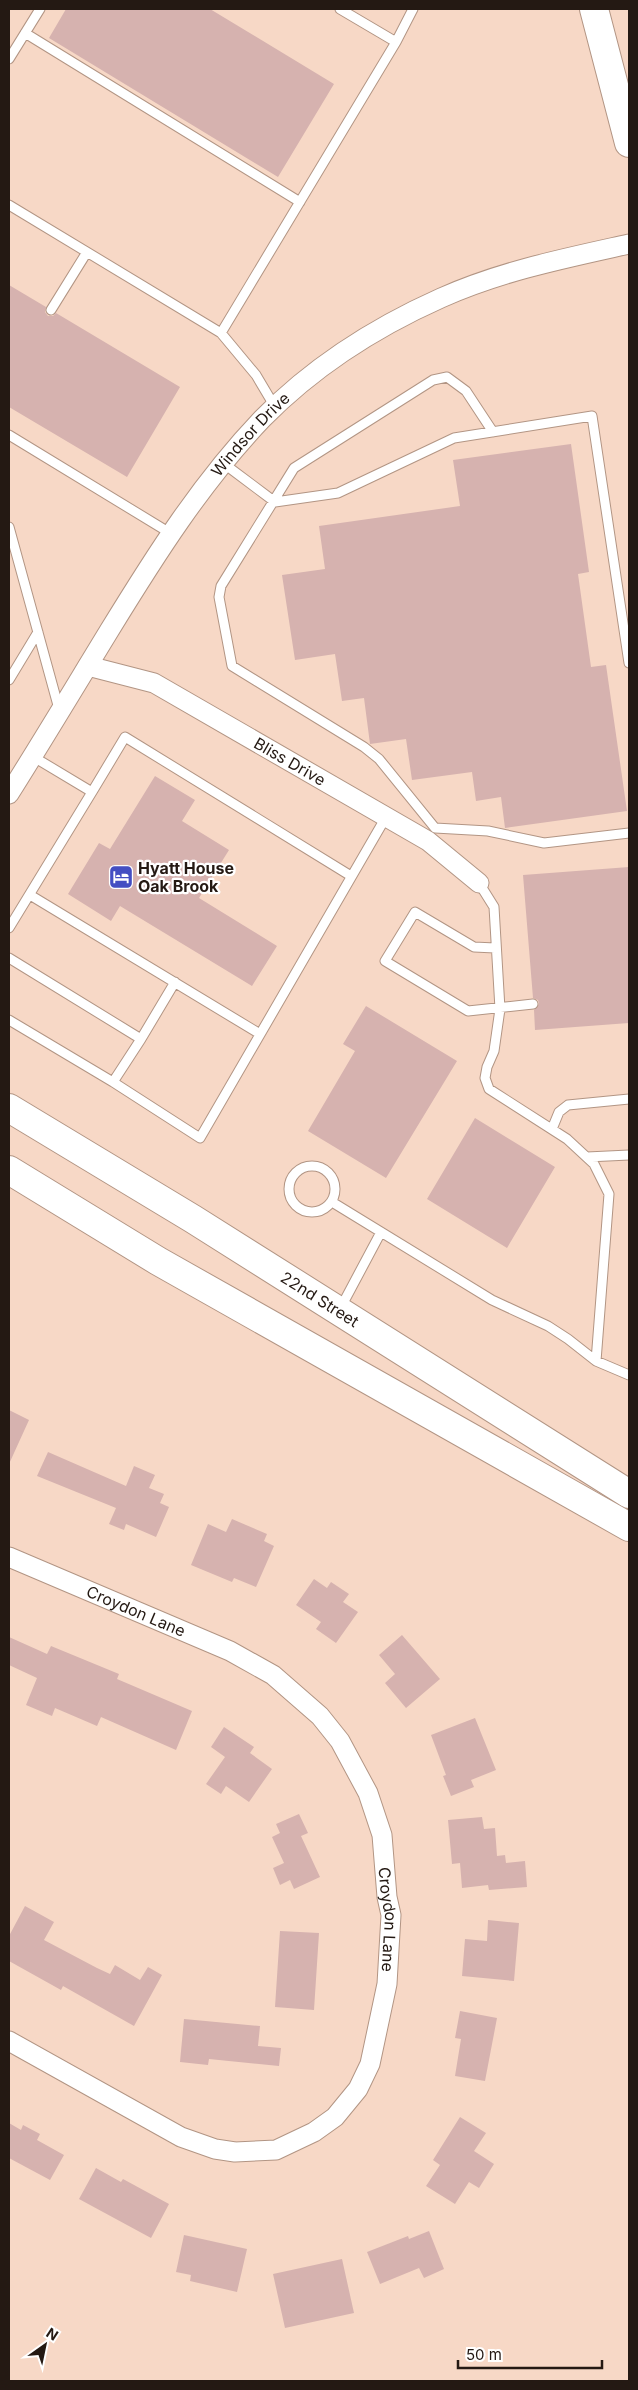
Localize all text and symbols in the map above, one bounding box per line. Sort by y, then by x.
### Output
street label: Windsor Drive [207,388,294,480]
street label: Bliss Drive [251,733,329,790]
place label: Hyatt House Oak Brook [138,858,234,896]
hotel icon: Hyatt House Oak Brook [108,864,134,890]
street label: 22nd Street [277,1267,363,1331]
street label: Croydon Lane [83,1581,188,1641]
street label: Croydon Lane [375,1866,401,1973]
north arrow [20,2320,70,2370]
text: N [43,2324,61,2344]
scale bar [458,2338,602,2370]
text: 50 m [466,2345,502,2364]

